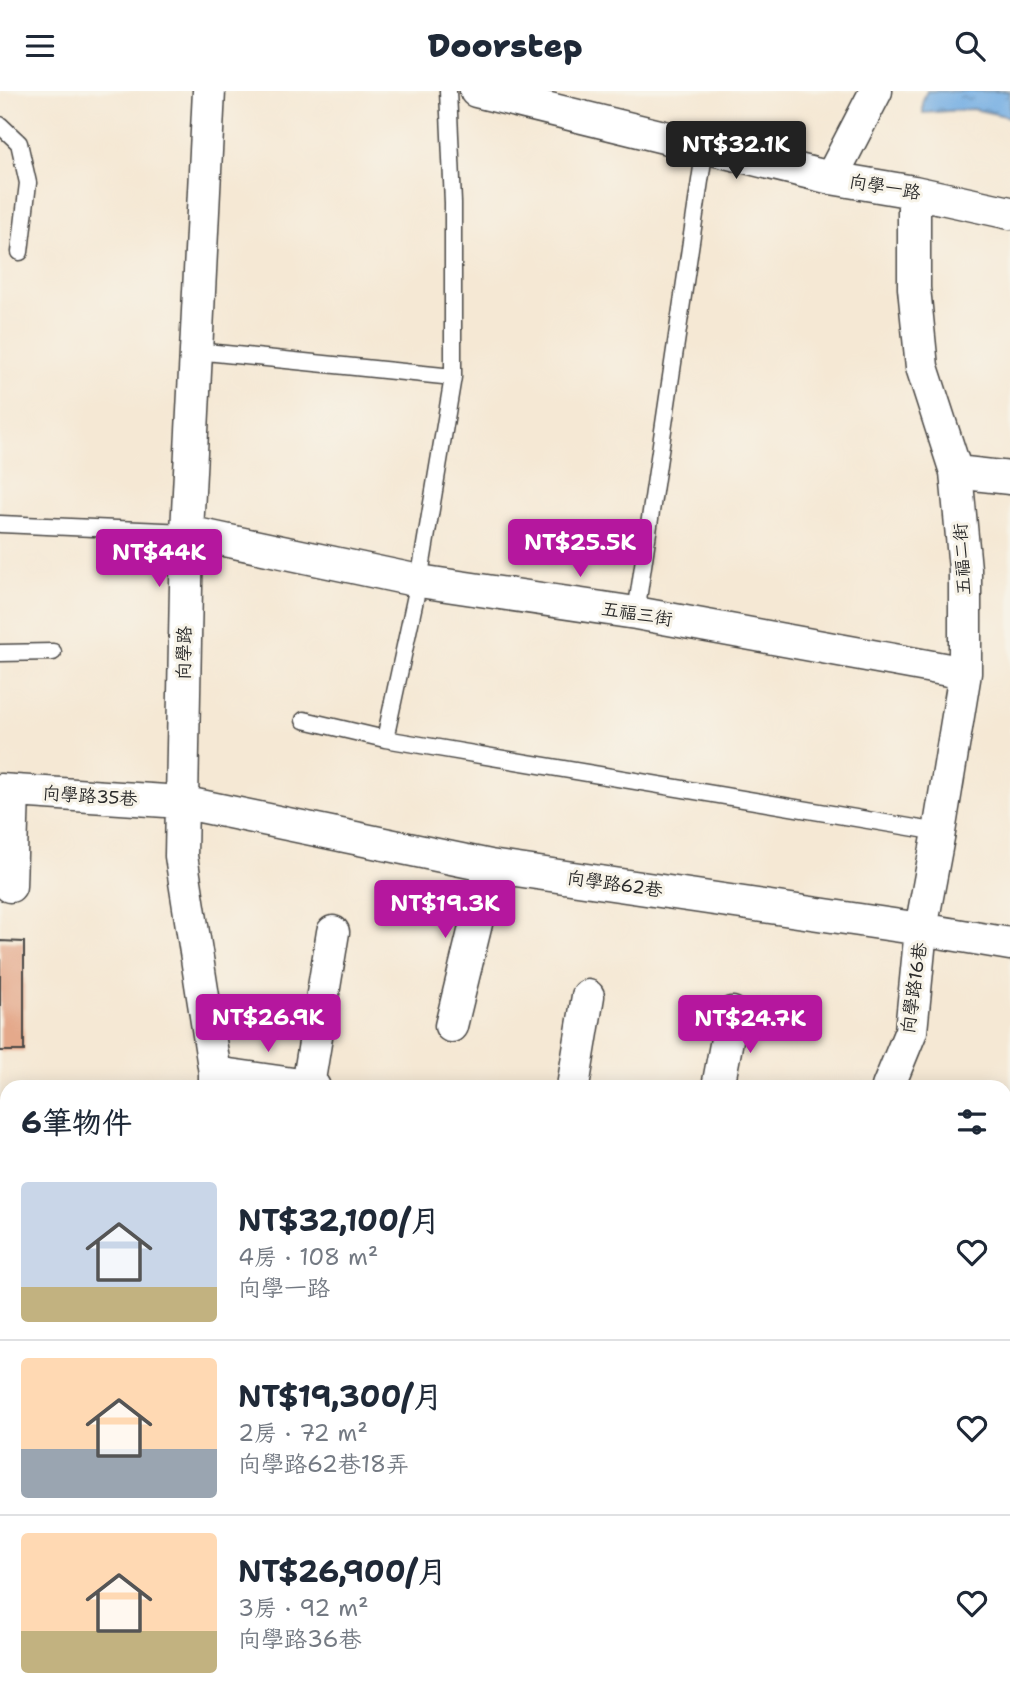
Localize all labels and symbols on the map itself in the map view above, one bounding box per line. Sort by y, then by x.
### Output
pin: NT$32.1K [664,122,808,181]
street label: 向學一路 [847,169,923,205]
pin: NT$25.5K [508,519,652,579]
street label: 五福二街 [948,522,976,596]
pin: NT$44K [102,529,216,589]
street label: 五福三街 [600,597,674,631]
street label: 向學路 [172,626,196,680]
street label: 向學路35巷 [42,781,138,811]
street label: 向學路62巷 [566,865,664,903]
pin: NT$19.3K [373,881,517,940]
street label: 向學路16巷 [896,941,932,1035]
pin: NT$26.9K [196,995,340,1054]
pin: NT$24.7K [678,995,822,1055]

